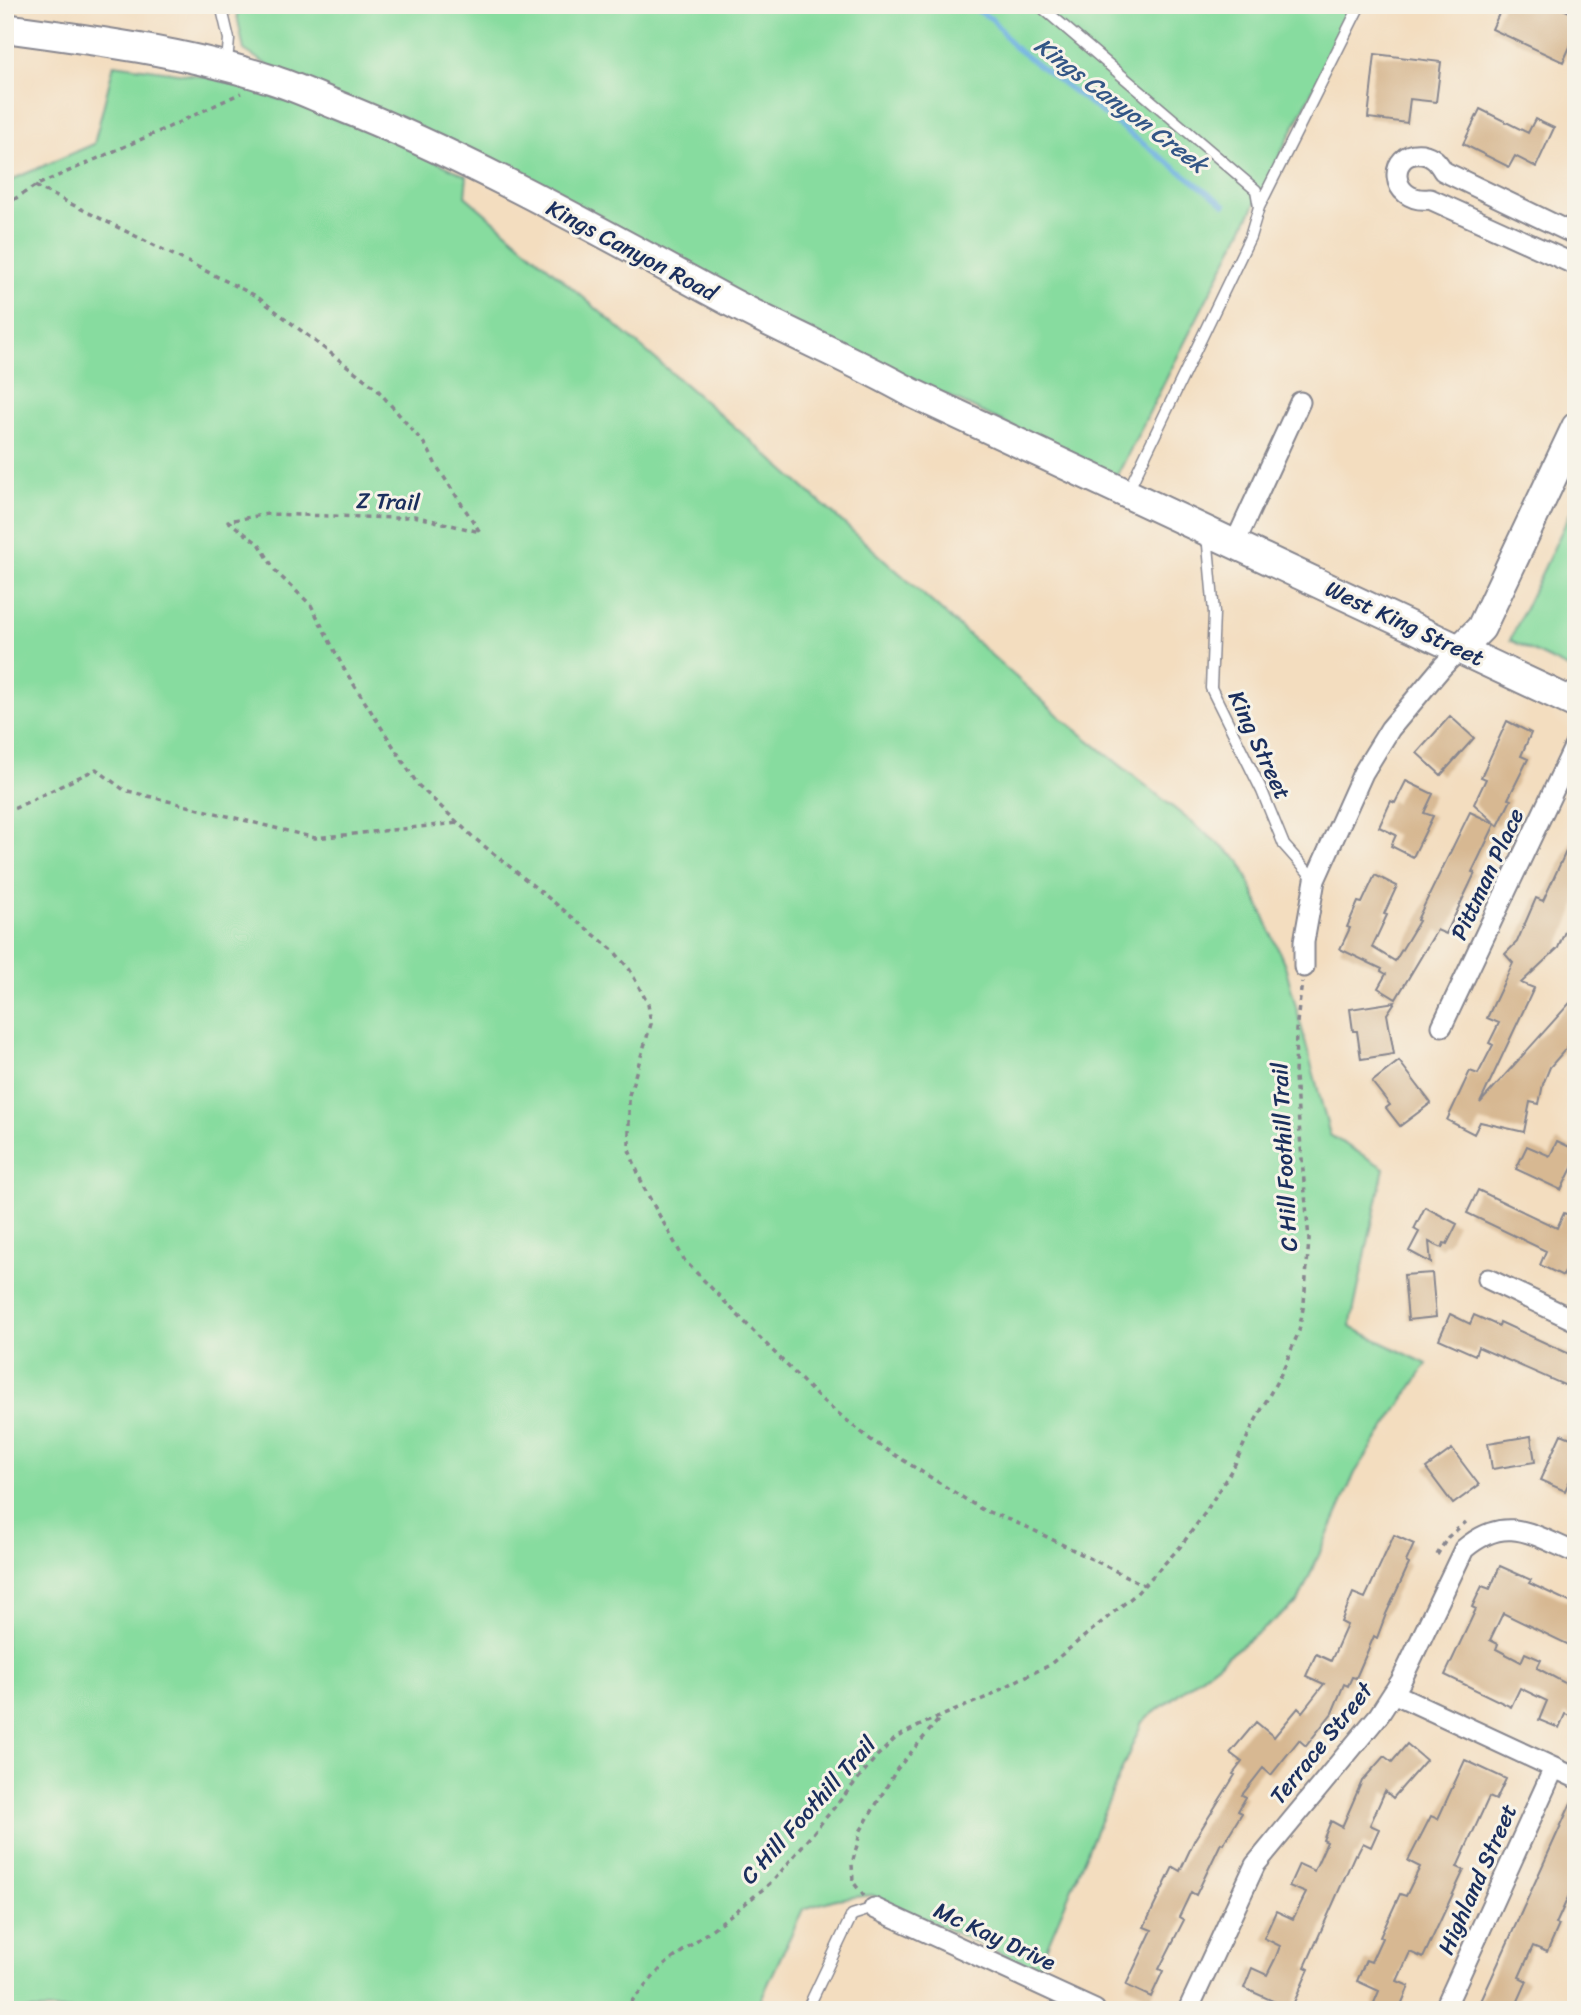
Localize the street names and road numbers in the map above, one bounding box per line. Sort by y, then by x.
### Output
street label: Kings Canyon Road [539,188,727,314]
street label: Z Trail [355,480,421,523]
street label: West King Street [1318,569,1491,678]
street label: King Street [1216,683,1303,807]
street label: Pittman Place [1439,801,1536,947]
street label: C Hill Foothill Trail [1259,1061,1310,1252]
street label: Terrace Street [1259,1671,1385,1814]
street label: C Hill Foothill Trail [730,1726,887,1894]
street label: Highland Street [1426,1797,1529,1961]
street label: Mc Kay Drive [927,1890,1063,1983]

